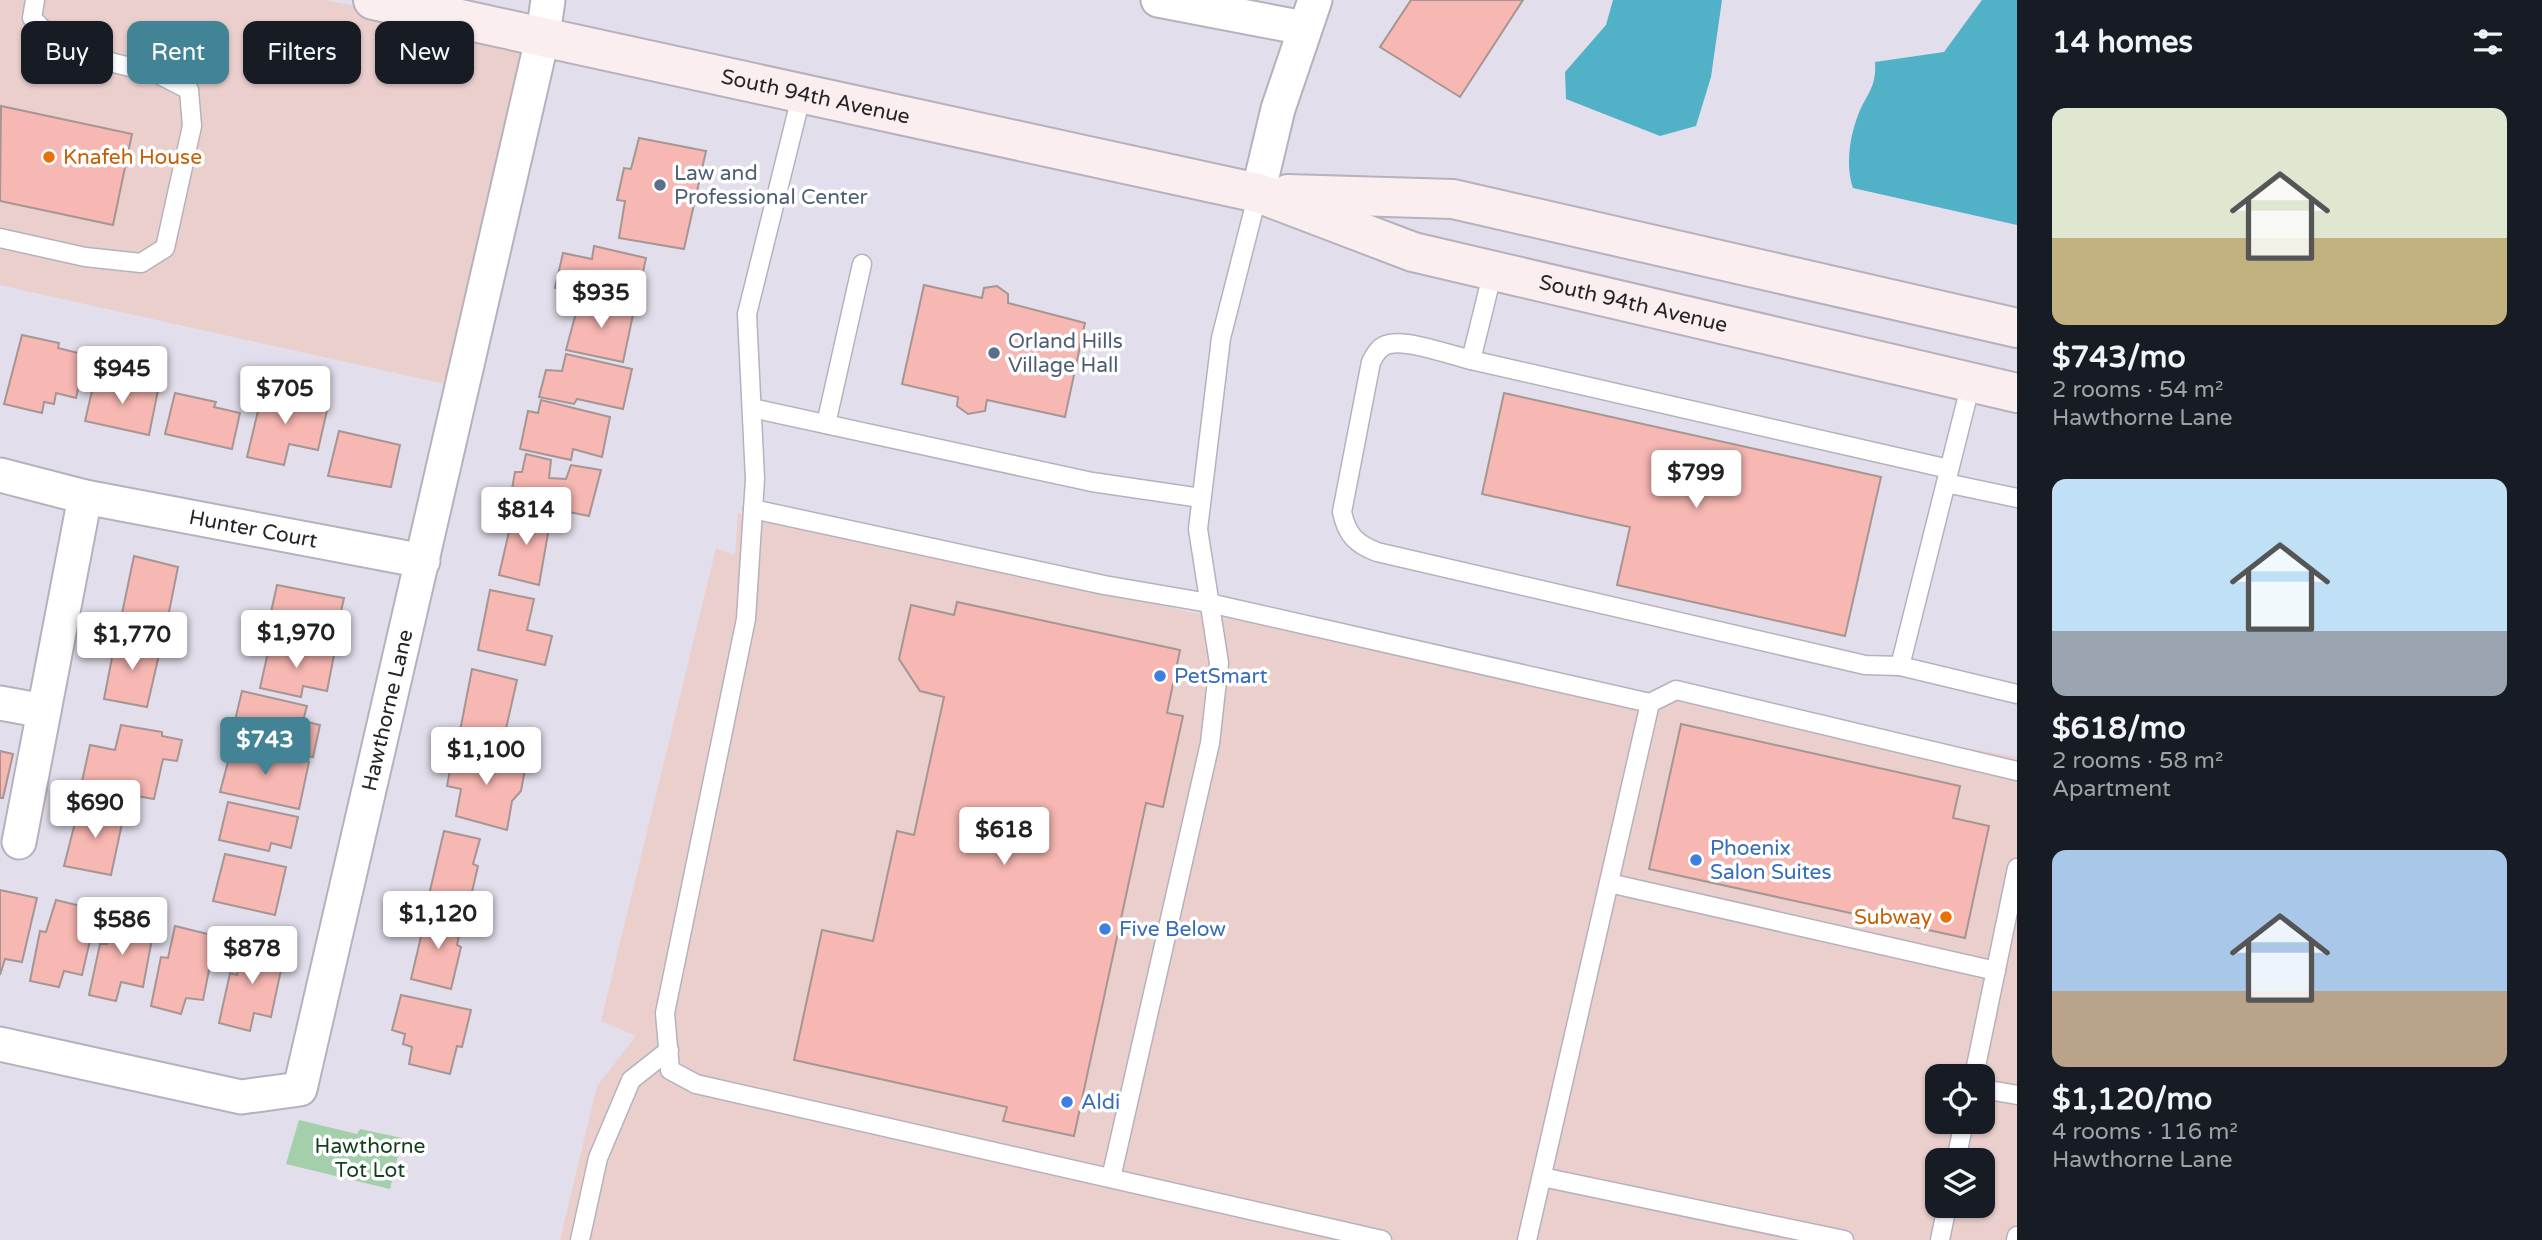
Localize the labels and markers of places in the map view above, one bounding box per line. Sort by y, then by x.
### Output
place label: Knafeh House [63,145,202,170]
marker: Knafeh House [41,149,57,165]
place label: Law and Professional Center [674,161,868,210]
marker: Law and Professional Center [652,177,668,193]
pin: $935 [560,270,642,330]
place label: Orland Hills Village Hall [1008,329,1123,378]
marker: Orland Hills Village Hall [986,345,1002,361]
pin: $945 [81,346,163,406]
pin: $705 [244,366,326,426]
pin: $799 [1655,450,1737,510]
pin: $814 [485,488,567,547]
pin: $1,970 [239,610,353,670]
pin: $1,770 [75,612,189,672]
place label: PetSmart [1174,664,1268,689]
marker: PetSmart [1152,668,1168,684]
pin: $743 [224,718,306,777]
pin: $1,100 [429,728,543,787]
pin: $690 [54,780,136,840]
pin: $618 [963,808,1045,867]
place label: Phoenix Salon Suites [1710,836,1832,885]
marker: Phoenix Salon Suites [1688,852,1704,868]
pin: $1,120 [381,892,495,951]
pin: $586 [81,898,163,957]
place label: Subway [1854,905,1932,930]
marker: Subway [1938,909,1954,925]
place label: Five Below [1119,917,1226,942]
marker: Five Below [1097,921,1113,937]
pin: $878 [211,926,293,986]
place label: Aldi [1081,1090,1120,1115]
marker: Aldi [1059,1094,1075,1110]

